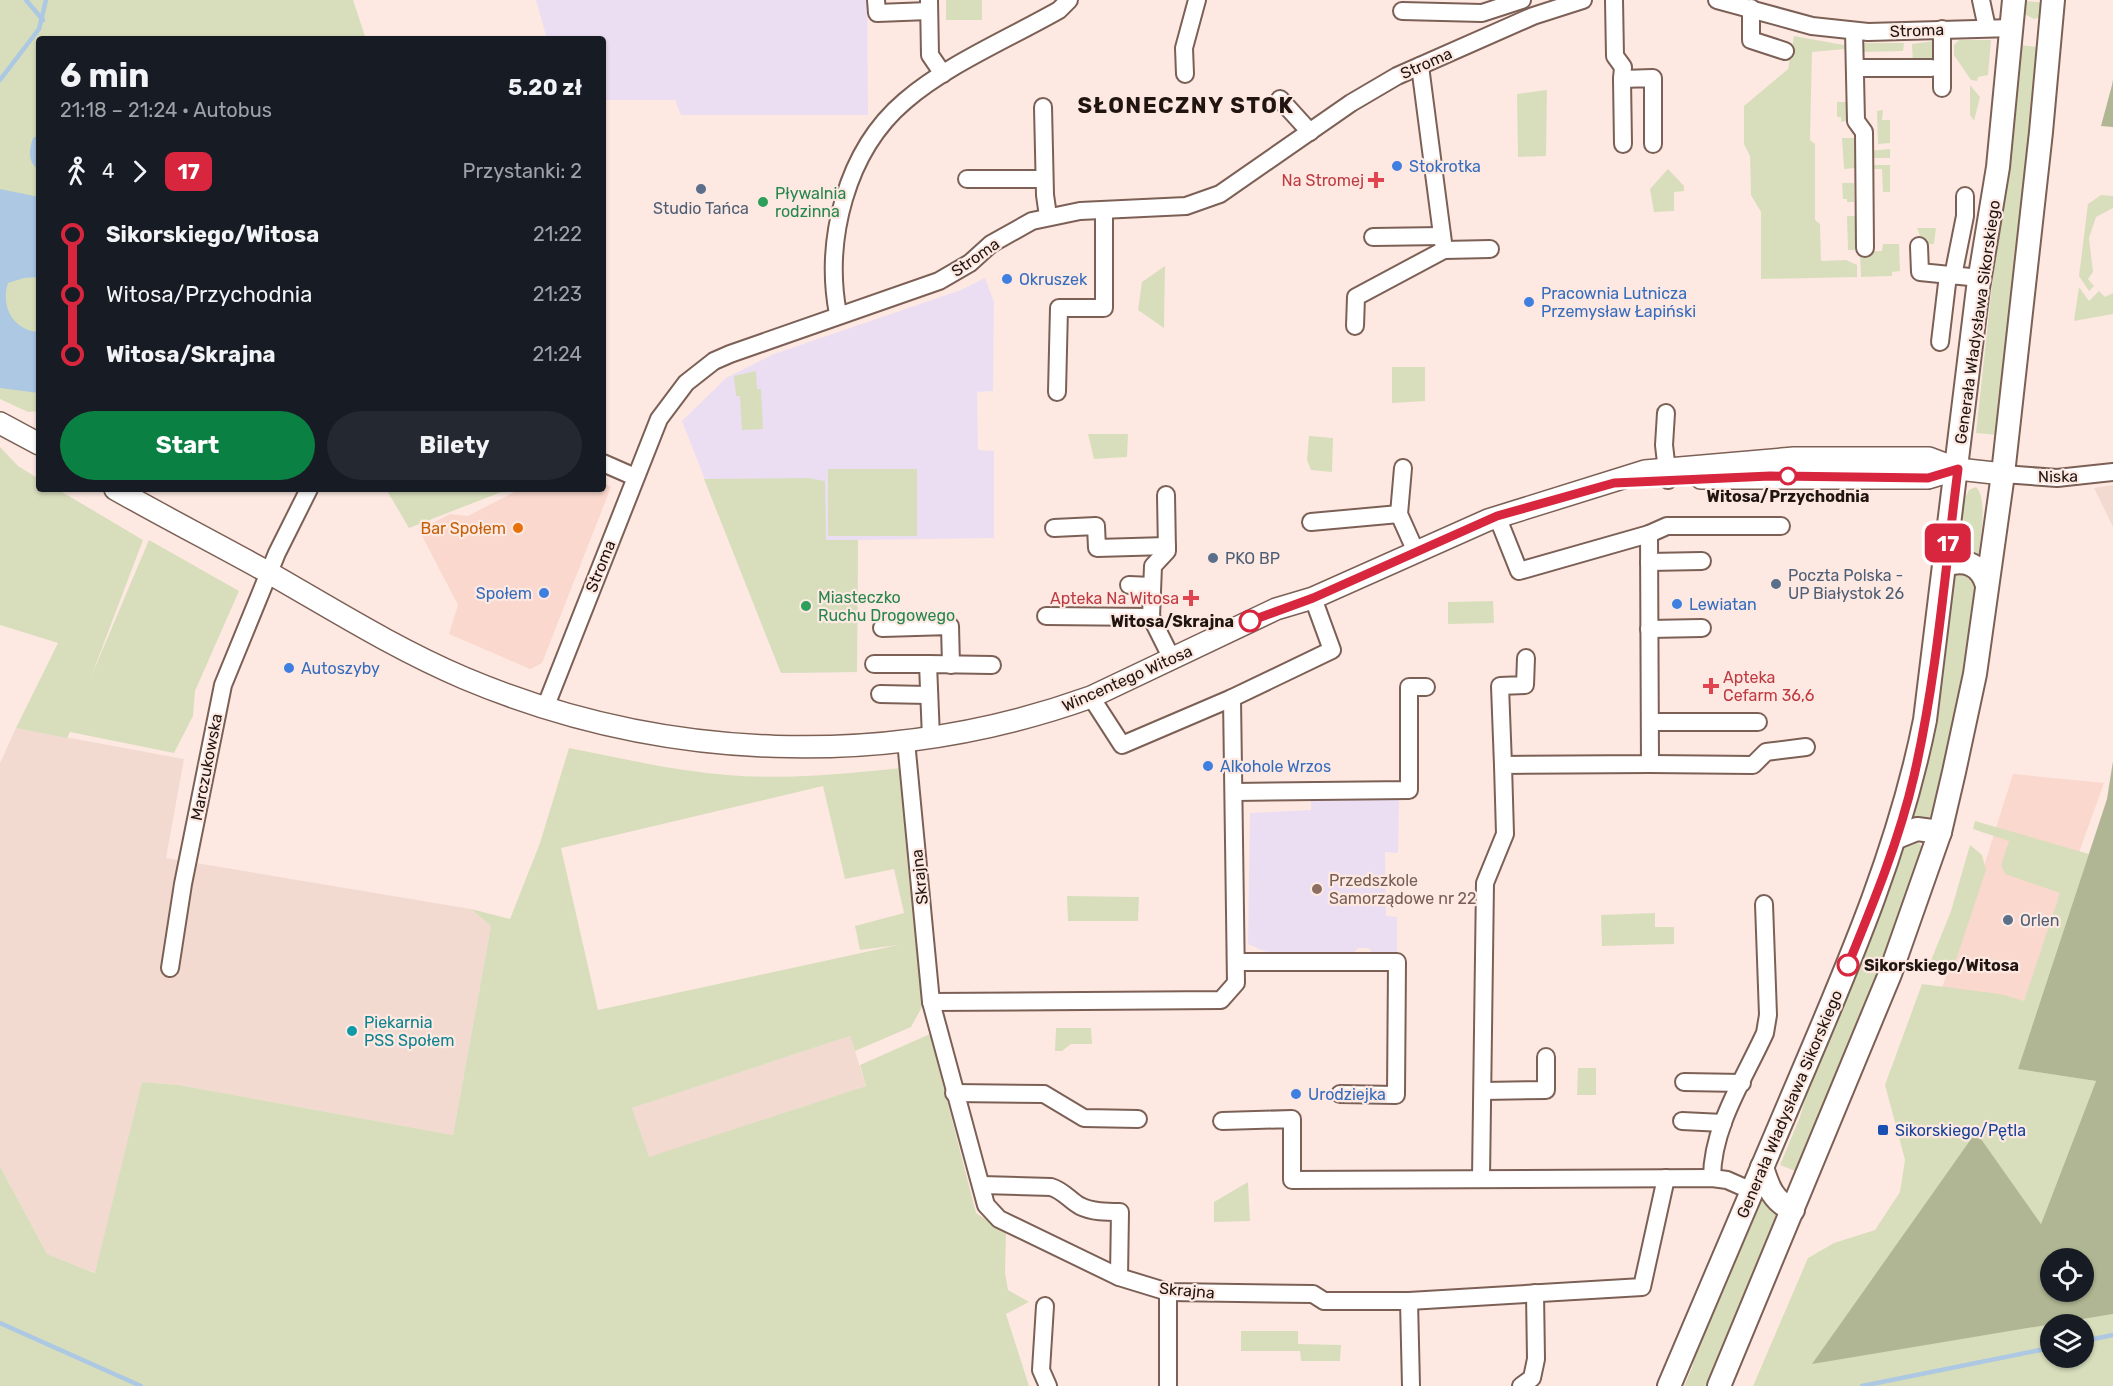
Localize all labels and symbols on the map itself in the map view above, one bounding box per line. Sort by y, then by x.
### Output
street label: Stroma [1890,20,1945,41]
street label: Stroma [1398,44,1455,83]
district label: SŁONECZNY STOK [1077,92,1295,119]
place label: Stokrotka [1409,157,1481,176]
marker: Stokrotka [1390,159,1404,173]
place label: Na Stromej [1282,171,1364,190]
marker: Na Stromej [1369,173,1383,187]
marker: Studio Tańca [694,182,708,196]
place label: Pływalnia rodzinna [775,184,846,221]
marker: Pływalnia rodzinna [756,195,770,209]
place label: Studio Tańca [653,199,749,218]
street label: Generała Władysława Sikorskiego [1951,199,2004,445]
street label: Stroma [948,234,1003,281]
place label: Okruszek [1019,270,1088,289]
marker: Okruszek [1000,272,1014,286]
place label: Pracownia Lutnicza Przemysław Łapiński [1541,284,1696,321]
marker: Pracownia Lutnicza Przemysław Łapiński [1522,295,1536,309]
marker: Witosa/Przychodnia [1779,467,1797,485]
street label: Niska [2038,467,2078,486]
place label: Witosa/Przychodnia [1707,487,1869,506]
place label: Bar Społem [421,519,506,538]
marker: Bar Społem [511,521,525,535]
line badge: 17 [1921,524,1975,562]
street label: Stroma [581,537,619,595]
place label: PKO BP [1225,549,1280,568]
marker: PKO BP [1206,551,1220,565]
place label: Poczta Polska - UP Białystok 26 [1788,566,1904,603]
marker: Poczta Polska - UP Białystok 26 [1769,577,1783,591]
place label: Społem [476,584,532,603]
marker: Społem [537,586,551,600]
place label: Miasteczko Ruchu Drogowego [818,588,955,625]
place label: Apteka Na Witosa [1050,589,1179,608]
marker: Apteka Na Witosa [1184,591,1198,605]
place label: Lewiatan [1689,595,1757,614]
marker: Lewiatan [1670,597,1684,611]
marker: Miasteczko Ruchu Drogowego [799,599,813,613]
marker: Witosa/Skrajna [1239,610,1261,632]
place label: Witosa/Skrajna [1111,612,1234,631]
street label: Wincentego Witosa [1059,641,1195,716]
place label: Autoszyby [301,659,380,678]
marker: Autoszyby [282,661,296,675]
place label: Apteka Cefarm 36,6 [1723,668,1815,705]
marker: Apteka Cefarm 36,6 [1704,679,1718,693]
street label: Marczukowska [187,712,226,822]
place label: Alkohole Wrzos [1220,757,1331,776]
marker: Alkohole Wrzos [1201,759,1215,773]
street label: Skrajna [907,848,932,906]
place label: Przedszkole Samorządowe nr 22 [1329,871,1476,908]
marker: Przedszkole Samorządowe nr 22 [1310,882,1324,896]
place label: Orlen [2020,911,2059,930]
marker: Orlen [2001,913,2015,927]
marker: Sikorskiego/Witosa [1837,954,1859,976]
place label: Sikorskiego/Witosa [1864,956,2019,975]
street label: Generała Władysława Sikorskiego [1733,987,1846,1221]
place label: Piekarnia PSS Społem [364,1013,454,1050]
marker: Piekarnia PSS Społem [345,1024,359,1038]
place label: Urodziejka [1308,1085,1386,1104]
marker: Urodziejka [1289,1087,1303,1101]
place label: Sikorskiego/Pętla [1895,1121,2026,1141]
marker: Sikorskiego/Pętla [1876,1123,1890,1137]
street label: Skrajna [1158,1279,1216,1302]

